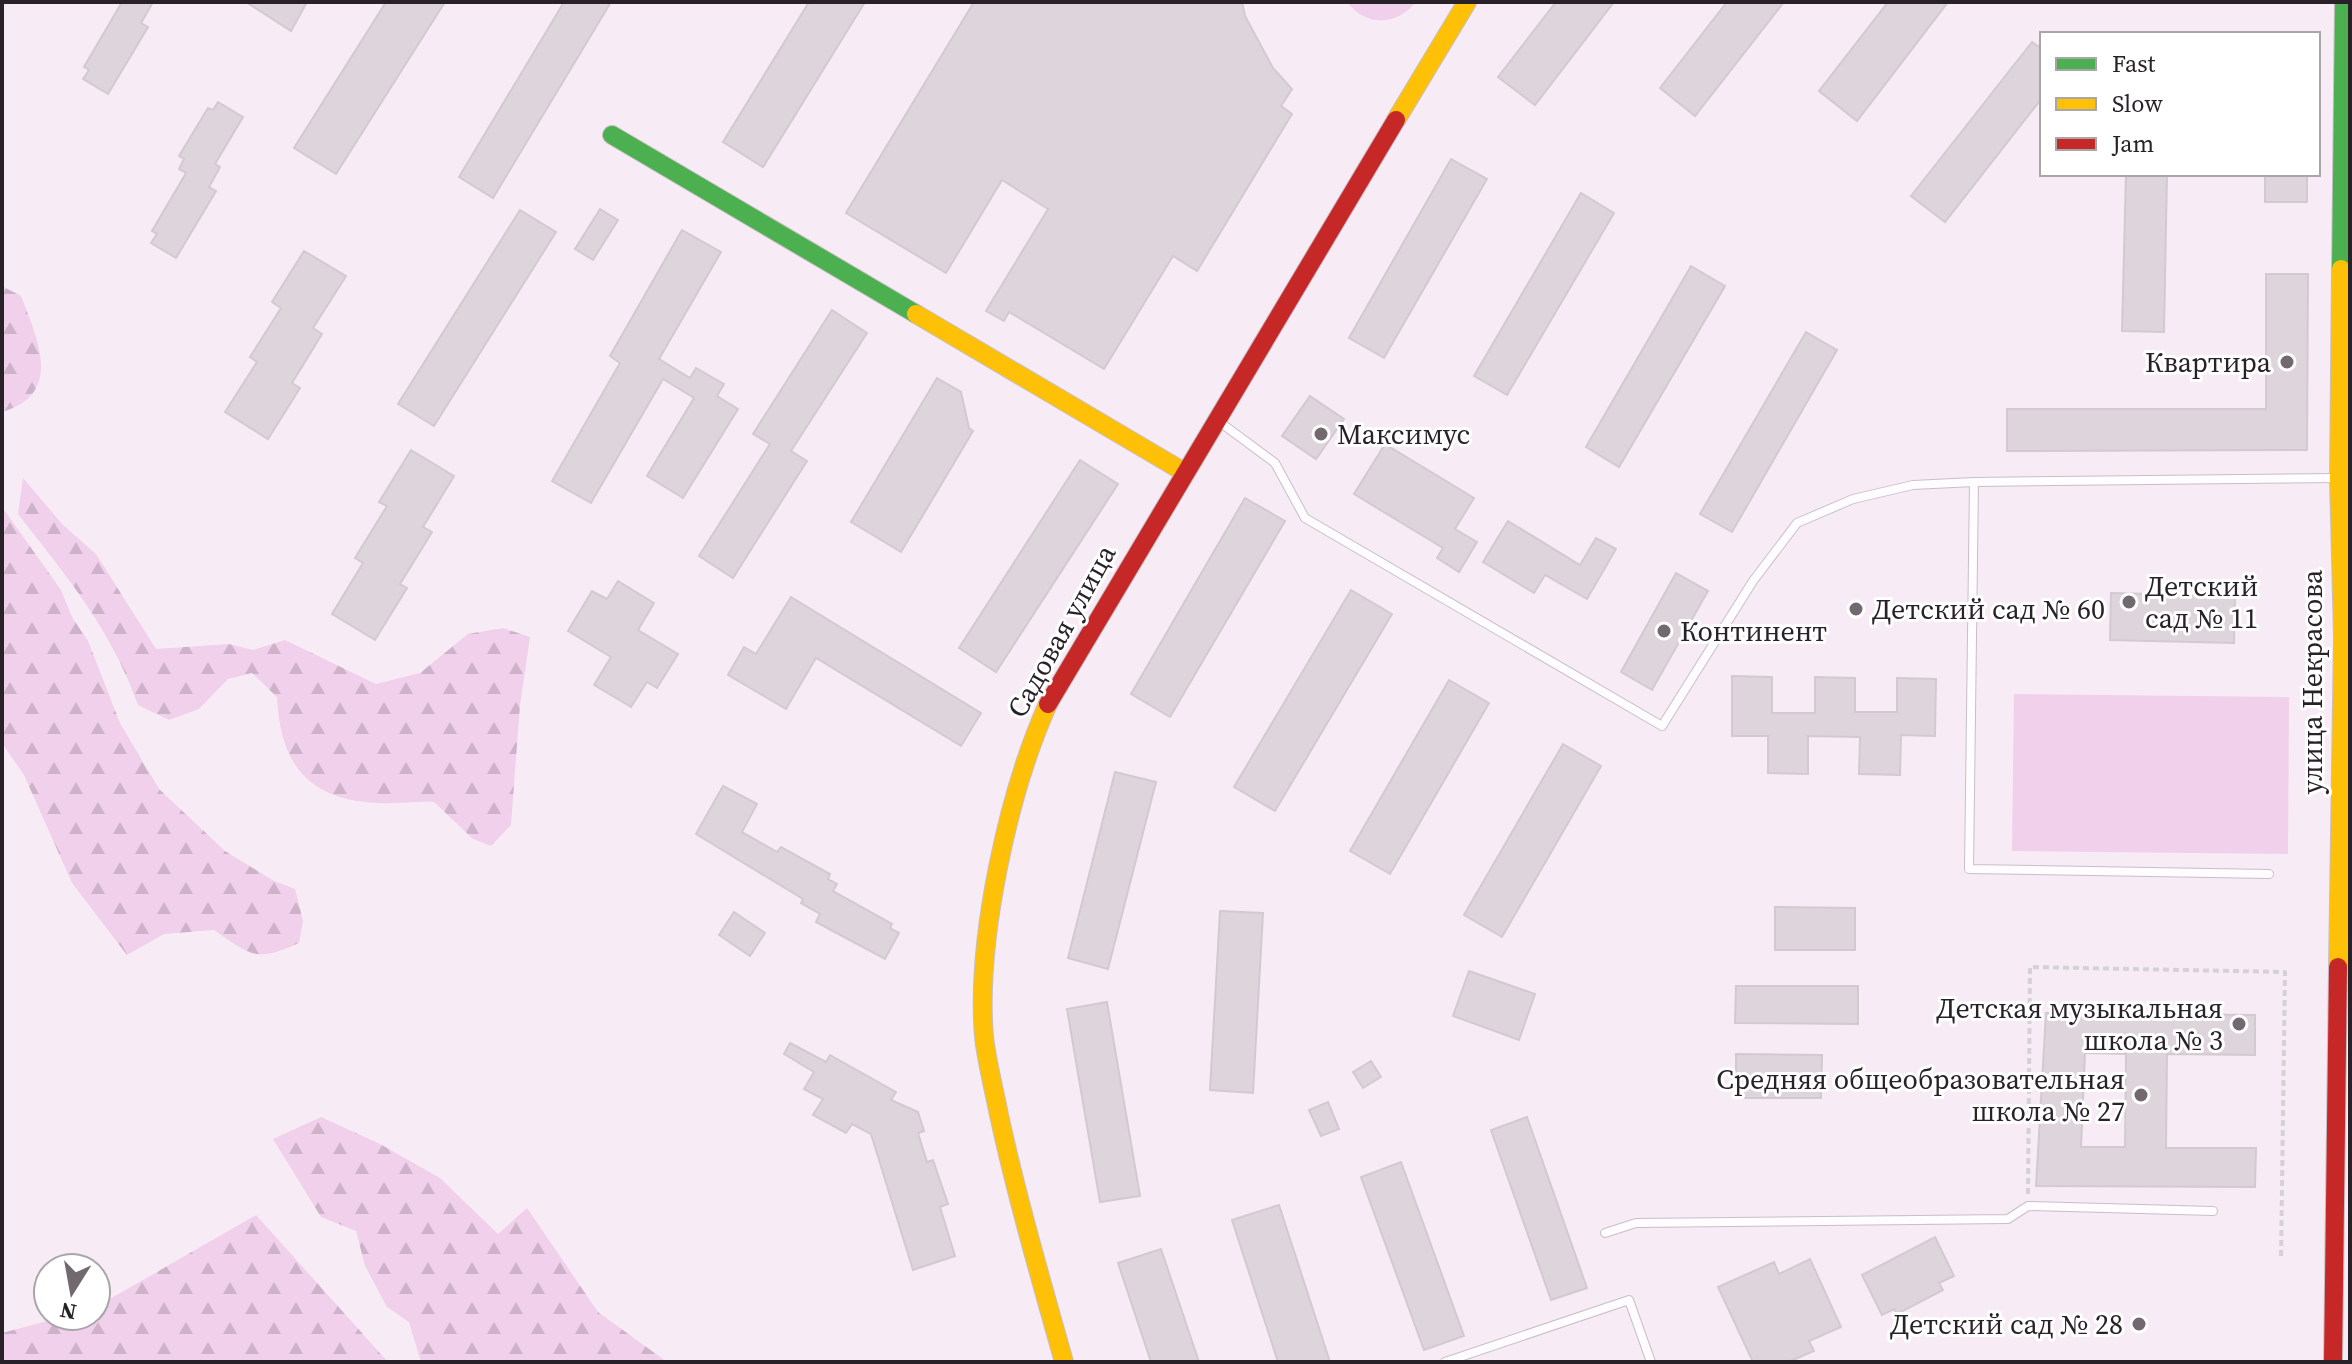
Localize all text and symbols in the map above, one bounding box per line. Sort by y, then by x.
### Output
legend [2040,32,2320,176]
text: Fast [2112,47,2156,80]
text: Slow [2112,87,2163,120]
text: Jam [2111,127,2154,160]
place label: Квартира [2145,343,2272,381]
marker: Квартира [2278,353,2296,371]
place label: Максимус [1337,415,1470,453]
marker: Максимус [1312,425,1330,443]
street label: Садовая улица [998,537,1125,724]
place label: Детский сад № 11 [2145,567,2258,637]
street label: улица Некрасова [2293,569,2331,794]
place label: Детский сад № 60 [1872,590,2105,628]
marker: Детский сад № 11 [2120,593,2138,611]
marker: Детский сад № 60 [1847,600,1865,618]
place label: Континент [1680,612,1827,650]
marker: Континент [1655,622,1673,640]
place label: Детская музыкальная школа № 3 [1936,989,2223,1059]
marker: Детская музыкальная школа № 3 [2230,1015,2248,1033]
place label: Средняя общеобразовательная школа № 27 [1716,1060,2125,1130]
marker: Средняя общеобразовательная школа № 27 [2132,1086,2150,1104]
north arrow [32,1252,112,1332]
text: N [57,1295,79,1328]
place label: Детский сад № 28 [1890,1305,2123,1343]
marker: Детский сад № 28 [2130,1315,2148,1333]

